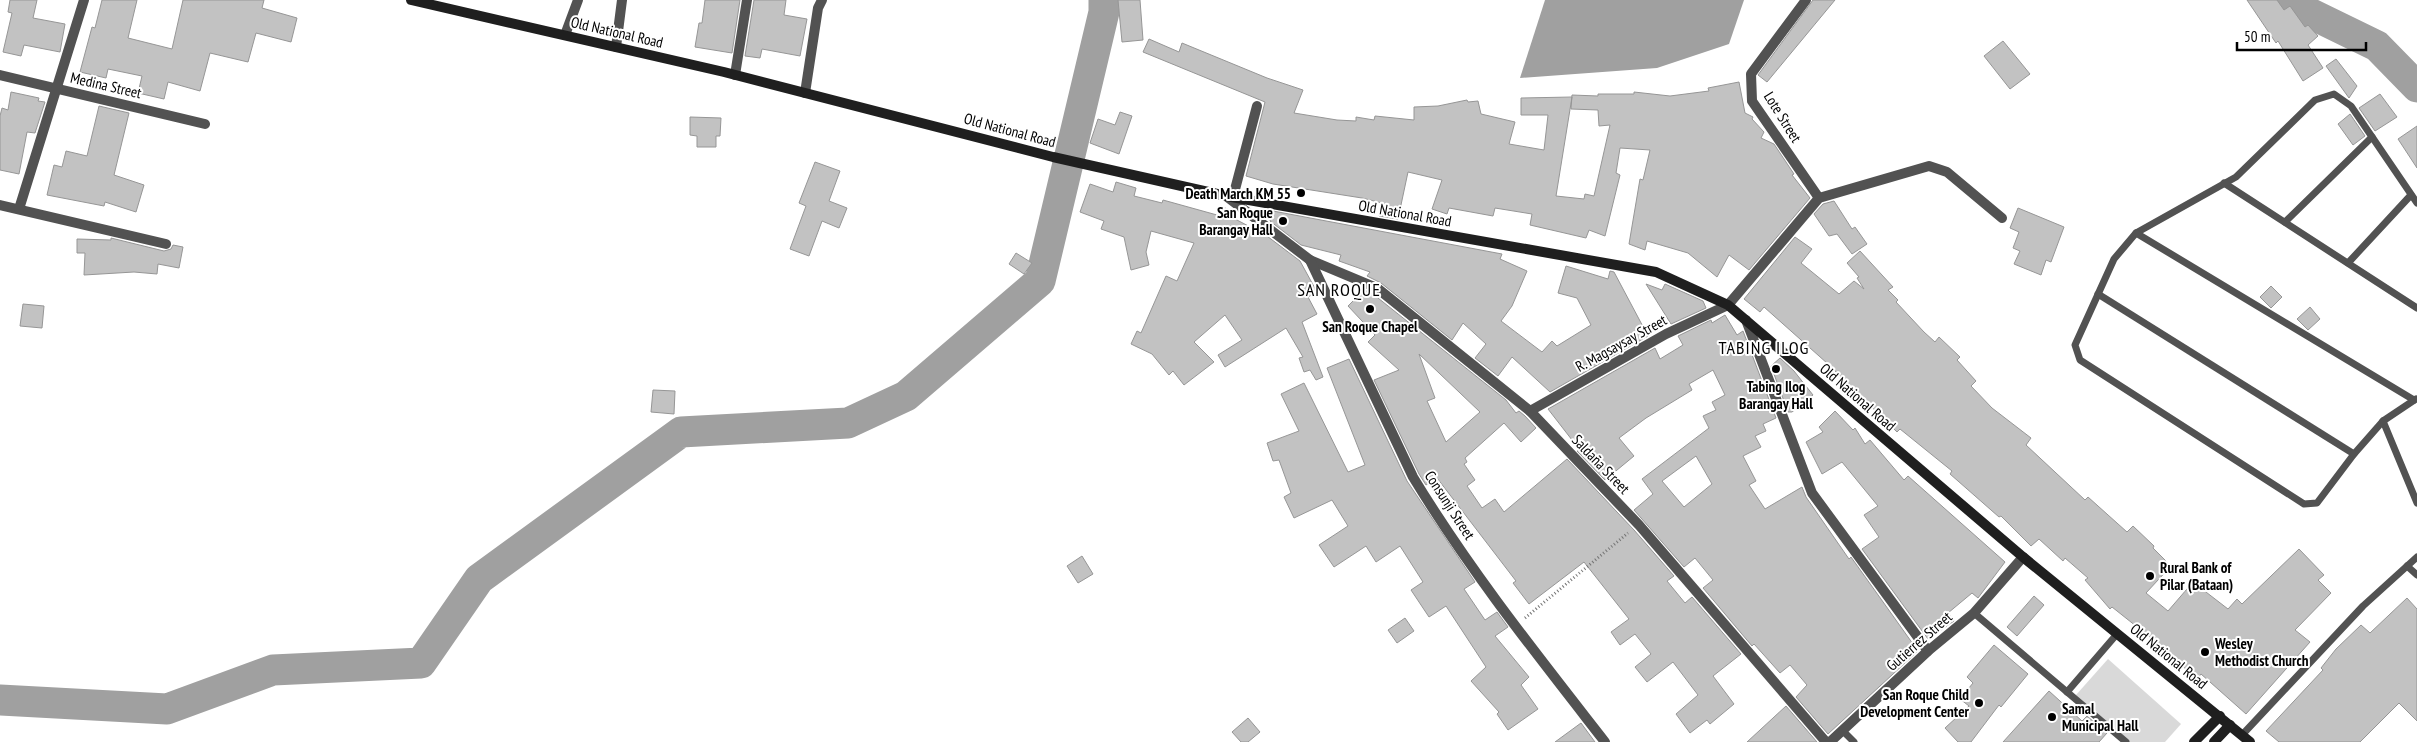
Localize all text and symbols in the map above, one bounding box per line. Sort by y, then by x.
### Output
street label: Old National Road [569,12,665,52]
scale bar [2237,20,2366,52]
text: 50 m [2244,27,2270,46]
street label: Medina Street [69,68,143,102]
street label: Lote Street [1760,88,1806,146]
street label: Old National Road [962,109,1058,151]
place label: Death March KM 55 [1185,184,1291,203]
marker: Death March KM 55 [1295,187,1307,199]
street label: Old National Road [1357,195,1453,231]
place label: San Roque Barangay Hall [1199,203,1273,239]
marker: San Roque Barangay Hall [1277,215,1289,227]
district label: SAN ROQUE [1297,278,1381,301]
marker: San Roque Chapel [1364,303,1376,315]
street label: R. Magsaysay Street [1572,310,1670,376]
place label: San Roque Chapel [1322,317,1418,336]
district label: TABING ILOG [1719,336,1809,359]
street label: Old National Road [1816,359,1900,435]
marker: Tabing Ilog Barangay Hall [1770,363,1782,375]
place label: Tabing Ilog Barangay Hall [1739,377,1813,413]
street label: Saldaña Street [1568,430,1634,498]
street label: Consunji Street [1421,467,1479,543]
place label: Rural Bank of Pilar (Bataan) [2160,558,2233,594]
marker: Rural Bank of Pilar (Bataan) [2144,570,2156,582]
street label: Gutierrez Street [1882,607,1956,675]
street label: Old National Road [2126,619,2212,693]
place label: Wesley Methodist Church [2214,634,2309,670]
marker: Wesley Methodist Church [2199,646,2211,658]
place label: San Roque Child Development Center [1860,685,1970,721]
marker: San Roque Child Development Center [1973,697,1985,709]
place label: Samal Municipal Hall [2062,699,2139,735]
marker: Samal Municipal Hall [2046,711,2058,723]

